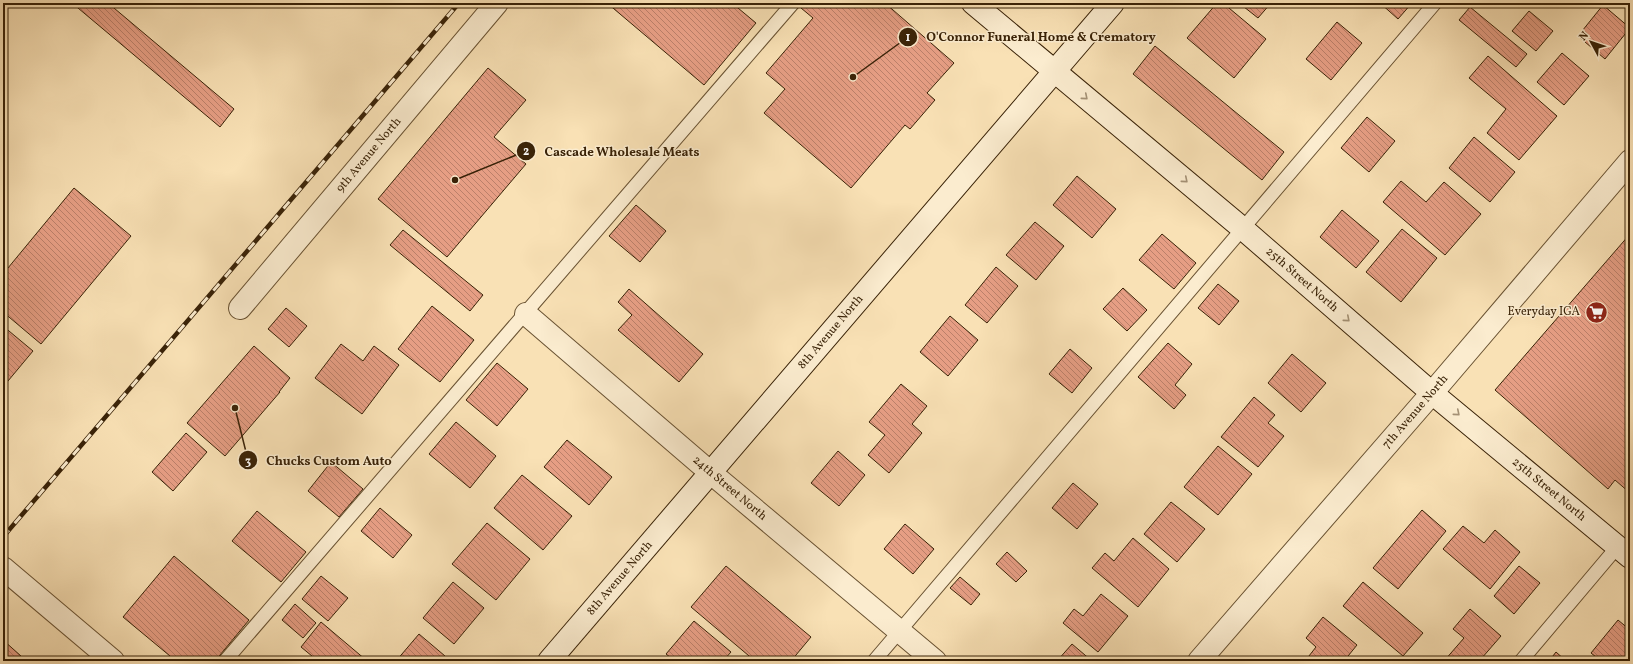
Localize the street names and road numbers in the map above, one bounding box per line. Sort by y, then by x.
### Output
street label: 9th Avenue North [333,114,405,196]
street label: 25th Street North [1262,244,1342,316]
street label: 8th Avenue North [794,292,867,373]
street label: 7th Avenue North [1379,372,1452,452]
street label: 24th Street North [689,452,770,524]
street label: 25th Street North [1508,454,1589,525]
street label: 8th Avenue North [583,538,656,619]

